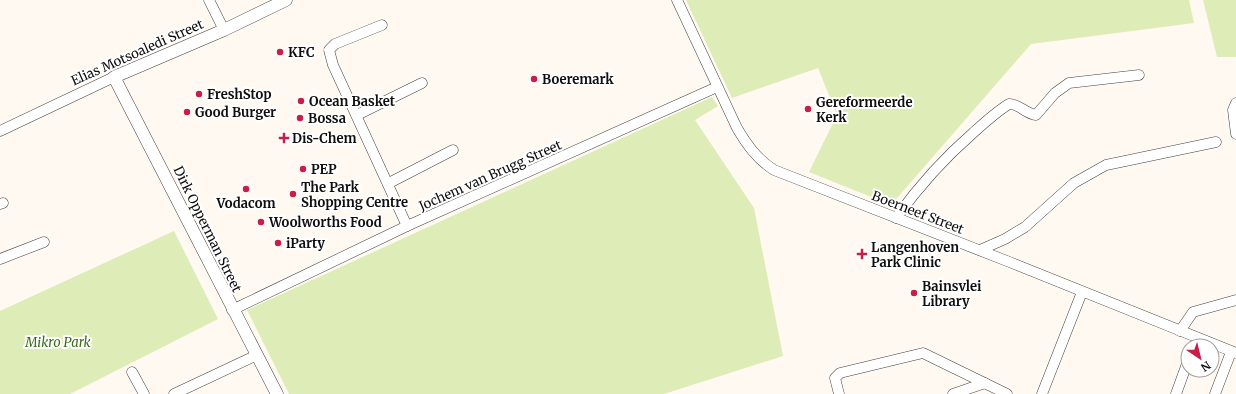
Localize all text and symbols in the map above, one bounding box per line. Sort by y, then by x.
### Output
street label: Elias Motsoaledi Street [68,16,206,89]
place label: KFC [288,44,315,61]
marker: KFC [275,47,285,57]
place label: Boeremark [542,71,614,88]
marker: Boeremark [529,74,539,84]
place label: FreshStop [207,86,271,103]
marker: FreshStop [194,89,204,99]
place label: Ocean Basket [309,93,396,110]
place label: Gereformeerde Kerk [816,94,912,126]
marker: Ocean Basket [296,96,306,106]
place label: Good Burger [195,104,276,121]
marker: Gereformeerde Kerk [803,104,813,114]
marker: Good Burger [182,107,192,117]
place label: Bossa [308,110,346,127]
marker: Bossa [295,113,305,123]
place label: Dis-Chem [292,130,356,147]
marker: Dis-Chem [279,133,289,143]
street label: Jochem van Brugg Street [415,136,564,215]
place label: PEP [311,161,337,178]
street label: Dirk Opperman Street [170,163,245,295]
marker: PEP [298,164,308,174]
place label: The Park Shopping Centre [301,179,408,211]
marker: Vodacom [241,184,251,194]
street label: Boerneef Street [869,187,966,238]
marker: The Park Shopping Centre [288,189,298,199]
place label: Vodacom [216,195,275,212]
place label: Woolworths Food [268,214,382,231]
marker: Woolworths Food [256,217,266,227]
place label: iParty [286,235,325,252]
marker: iParty [273,238,283,248]
place label: Langenhoven Park Clinic [871,239,959,271]
marker: Langenhoven Park Clinic [856,248,868,260]
place label: Bainsvlei Library [922,278,982,310]
marker: Bainsvlei Library [909,288,919,298]
park label: Mikro Park [24,334,91,351]
north arrow [1180,338,1220,378]
text: N [1198,358,1213,375]

